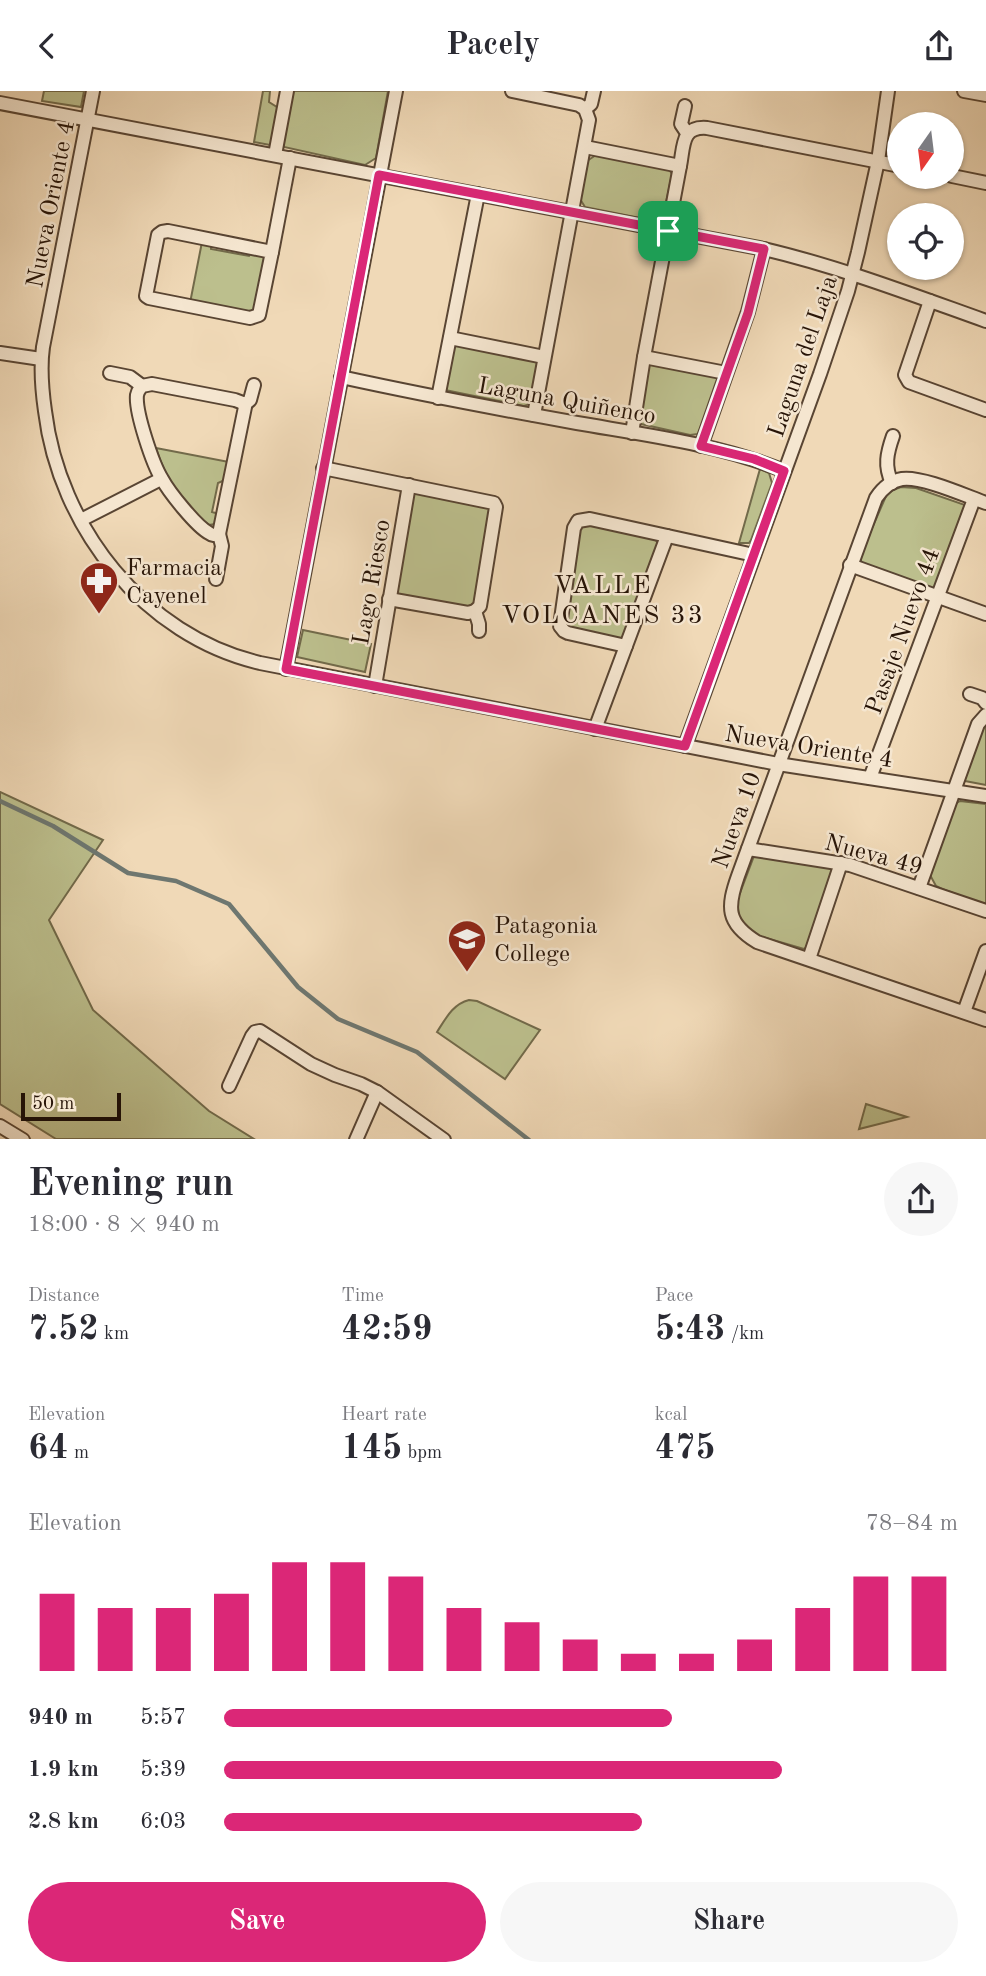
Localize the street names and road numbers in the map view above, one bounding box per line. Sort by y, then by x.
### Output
street label: Nueva Oriente 4 [24,119,80,290]
street label: Laguna del Laja [765,272,843,441]
street label: Laguna Quiñenco [476,374,658,429]
street label: Lago Riesco [350,518,396,647]
street label: Pasaje Nuevo 44 [863,545,945,718]
street label: Nueva Oriente 4 [723,723,895,773]
street label: Nueva 10 [709,769,766,872]
street label: Nueva 49 [822,831,925,881]

